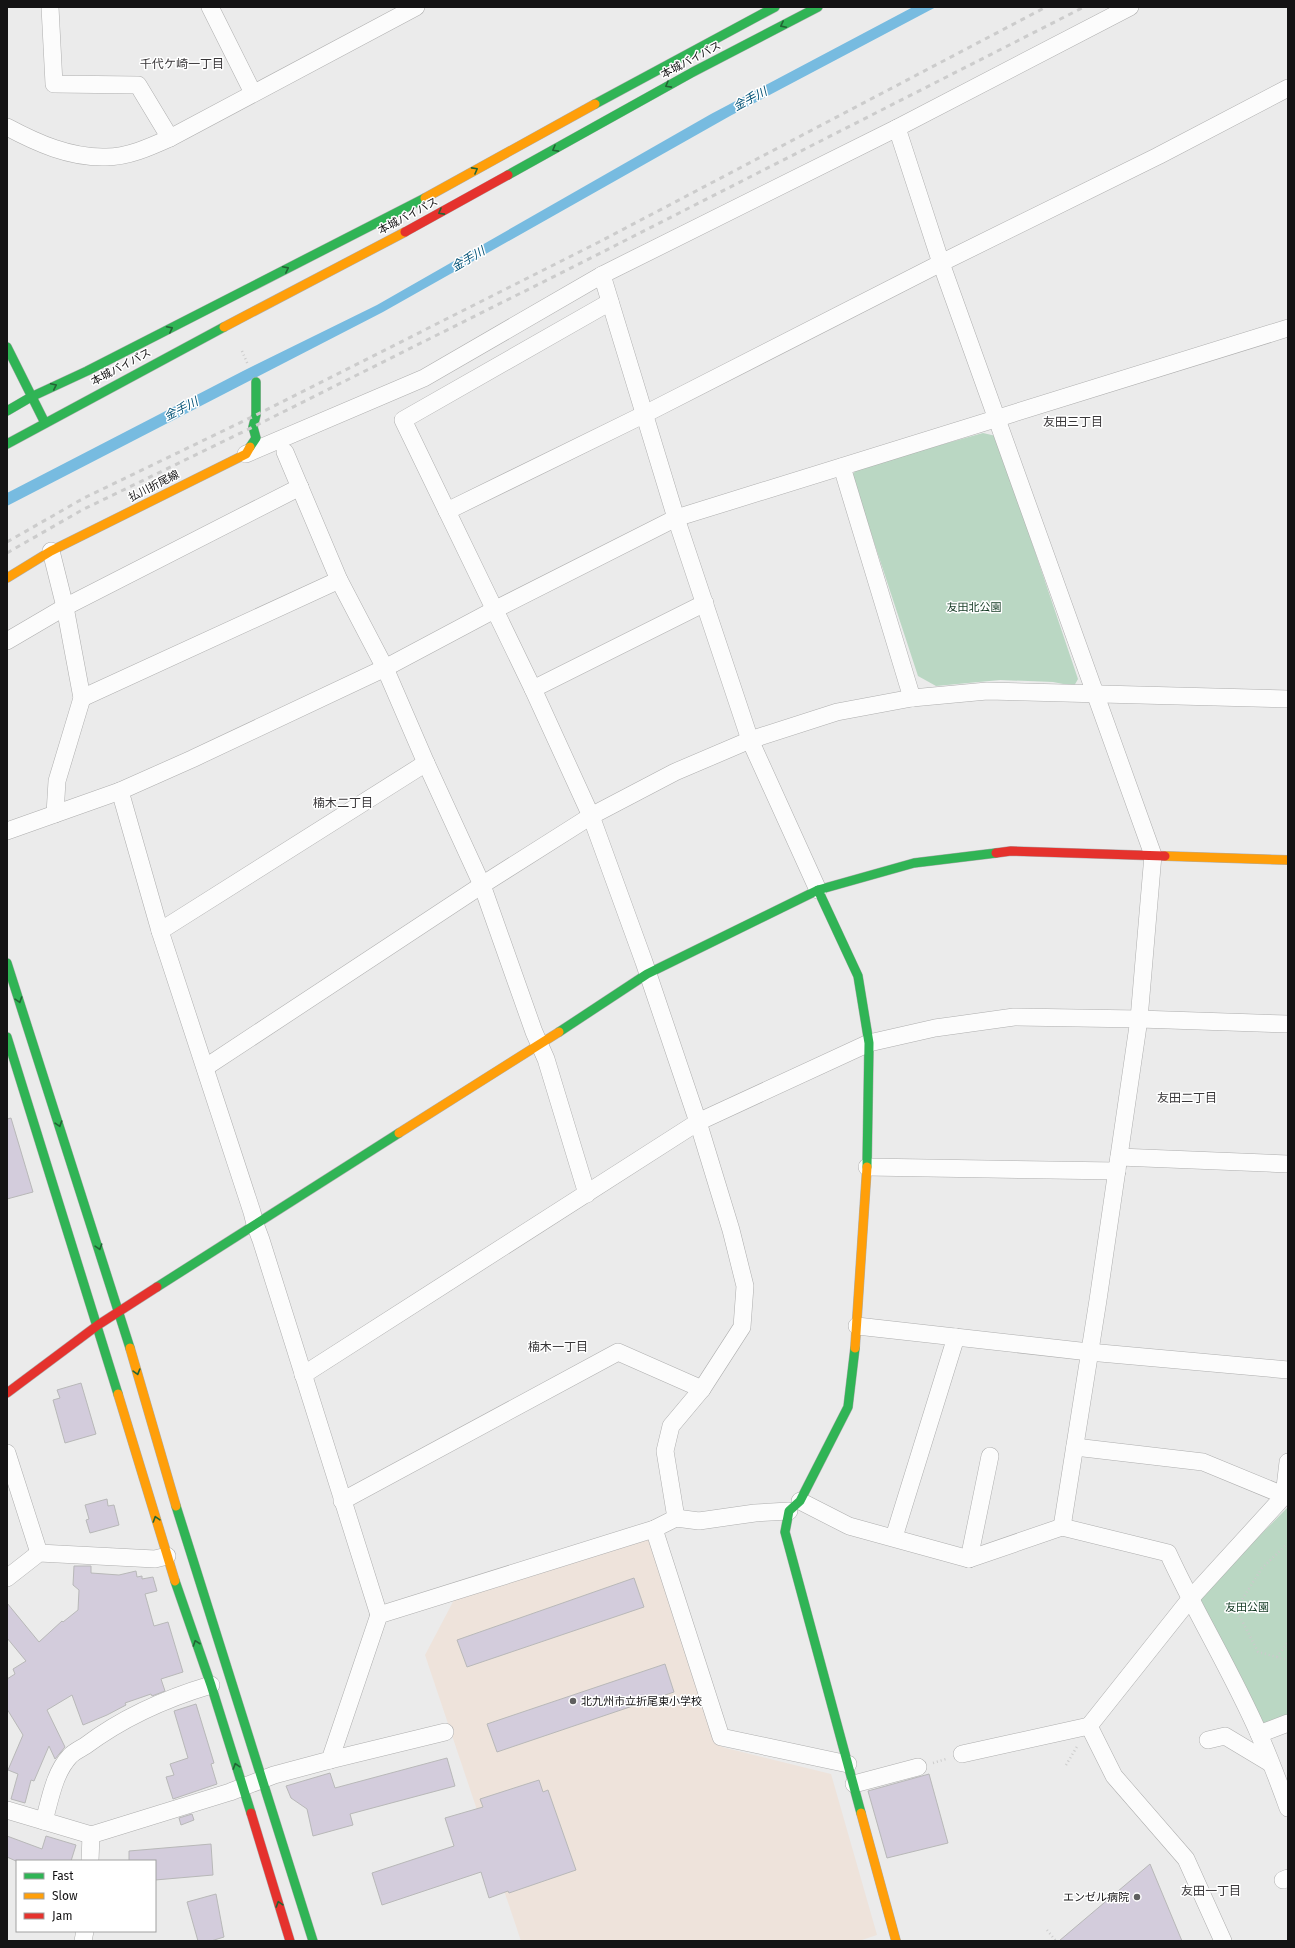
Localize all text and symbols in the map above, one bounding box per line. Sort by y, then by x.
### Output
one-way arrow [780,20,787,28]
street label: 本城バイパス [659,39,723,81]
district label: 千代ケ崎一丁目 [140,57,224,71]
one-way arrow [665,81,672,88]
water label: 金手川 [731,83,771,114]
one-way arrow [552,144,559,151]
one-way arrow [471,167,478,174]
street label: 本城バイパス [376,195,440,237]
one-way arrow [438,208,445,215]
water label: 金手川 [449,243,489,274]
one-way arrow [282,267,289,274]
one-way arrow [166,326,173,333]
street label: 本城バイパス [89,346,153,388]
one-way arrow [50,383,57,391]
water label: 金手川 [162,394,202,423]
district label: 友田三丁目 [1043,415,1103,429]
street label: 払川折尾線 [127,468,181,504]
park label: 友田北公園 [947,601,1002,614]
district label: 楠木二丁目 [313,796,373,810]
one-way arrow [14,996,23,1003]
district label: 友田二丁目 [1157,1091,1217,1105]
one-way arrow [54,1120,63,1127]
one-way arrow [94,1244,103,1251]
district label: 楠木一丁目 [528,1340,588,1354]
one-way arrow [132,1368,141,1375]
one-way arrow [152,1516,161,1523]
park label: 友田公園 [1225,1601,1269,1614]
one-way arrow [192,1639,201,1646]
place label: 北九州市立折尾東小学校 [581,1695,702,1708]
marker: 北九州市立折尾東小学校 [568,1696,578,1706]
one-way arrow [232,1763,241,1770]
legend [16,1860,156,1932]
text: Fast [52,1869,74,1883]
district label: 友田一丁目 [1181,1884,1241,1898]
text: Slow [52,1889,78,1903]
place label: エンゼル病院 [1063,1891,1129,1904]
marker: エンゼル病院 [1132,1892,1142,1902]
one-way arrow [275,1900,284,1907]
text: Jam [52,1909,72,1923]

